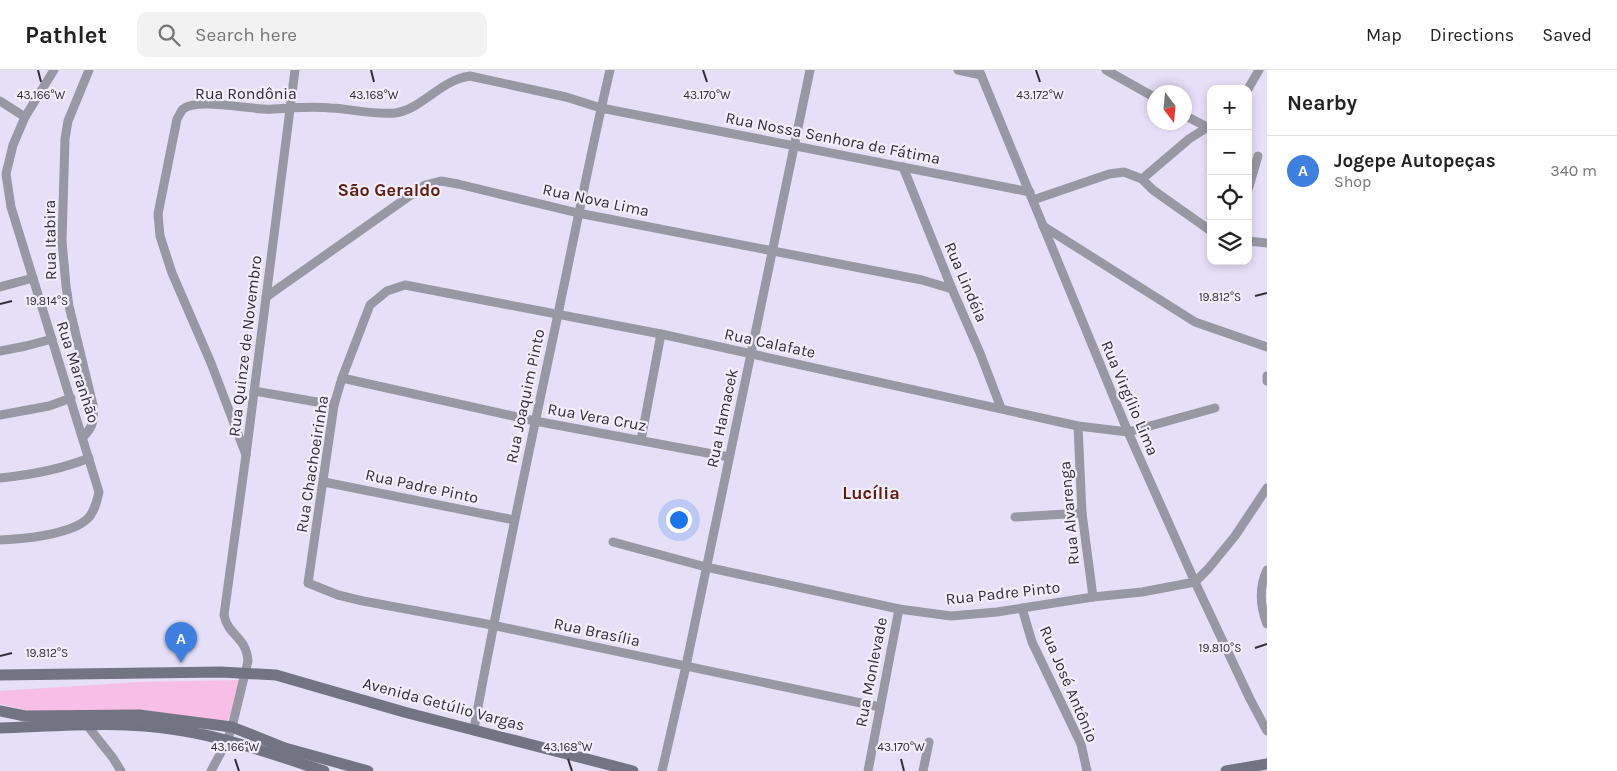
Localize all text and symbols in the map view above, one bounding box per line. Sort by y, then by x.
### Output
search box [137,12,487,57]
text: Pathlet [25,21,107,49]
icon: search [155,21,183,49]
text: Search here [195,24,297,46]
text: Map [1366,24,1402,46]
text: Directions [1430,24,1514,46]
text: Saved [1542,24,1592,46]
street label: Rua Rondônia [195,84,297,103]
north arrow [1147,85,1192,130]
map controls [1207,85,1252,265]
button: + [1207,85,1252,130]
text: 43.166°W [17,88,65,102]
text: 43.168°W [350,88,399,102]
text: 43.170°W [683,88,731,102]
text: 43.172°W [1016,88,1064,102]
text: Nearby [1287,91,1357,115]
street label: Rua Nossa Senhora de Fátima [724,108,942,168]
button: − [1207,130,1252,175]
text: Jogepe Autopeças [1334,150,1496,172]
text: A [1298,161,1308,180]
text: 340 m [1550,161,1597,180]
text: Shop [1334,172,1371,191]
button: locate [1207,175,1252,220]
district label: São Geraldo [338,179,440,201]
street label: Rua Nova Lima [541,179,651,221]
street label: Rua Itabira [40,200,60,280]
button: layers [1207,220,1252,265]
street label: Rua Lindéia [941,239,991,325]
street label: Rua Quinze de Novembro [224,254,266,438]
text: 19.812°S [1199,290,1241,304]
text: 19.814°S [26,294,68,308]
street label: Rua Maranhão [53,319,103,425]
street label: Rua Calafate [723,324,817,362]
street label: Rua Joaquim Pinto [501,327,549,465]
street label: Rua Virgílio Lima [1097,338,1163,458]
street label: Rua Hamacek [702,367,742,469]
street label: Rua Chachoeirinha [292,394,332,534]
street label: Rua Vera Cruz [546,399,648,435]
street label: Rua Alvarenga [1055,460,1083,566]
street label: Rua Padre Pinto [364,465,480,507]
district label: Lucília [842,482,900,504]
your location [666,507,692,533]
street label: Rua Padre Pinto [945,578,1061,608]
street label: Rua Brasília [552,614,642,650]
street label: Rua Monlevade [851,616,891,728]
pin: A [165,622,197,663]
street label: Rua José Antônio [1036,623,1102,745]
text: 19.810°S [1199,641,1241,655]
text: 19.812°S [26,646,68,660]
street label: Avenida Getúlio Vargas [361,673,527,735]
text: 43.166°W [211,740,259,754]
text: 43.168°W [544,740,593,754]
text: 43.170°W [877,740,925,754]

